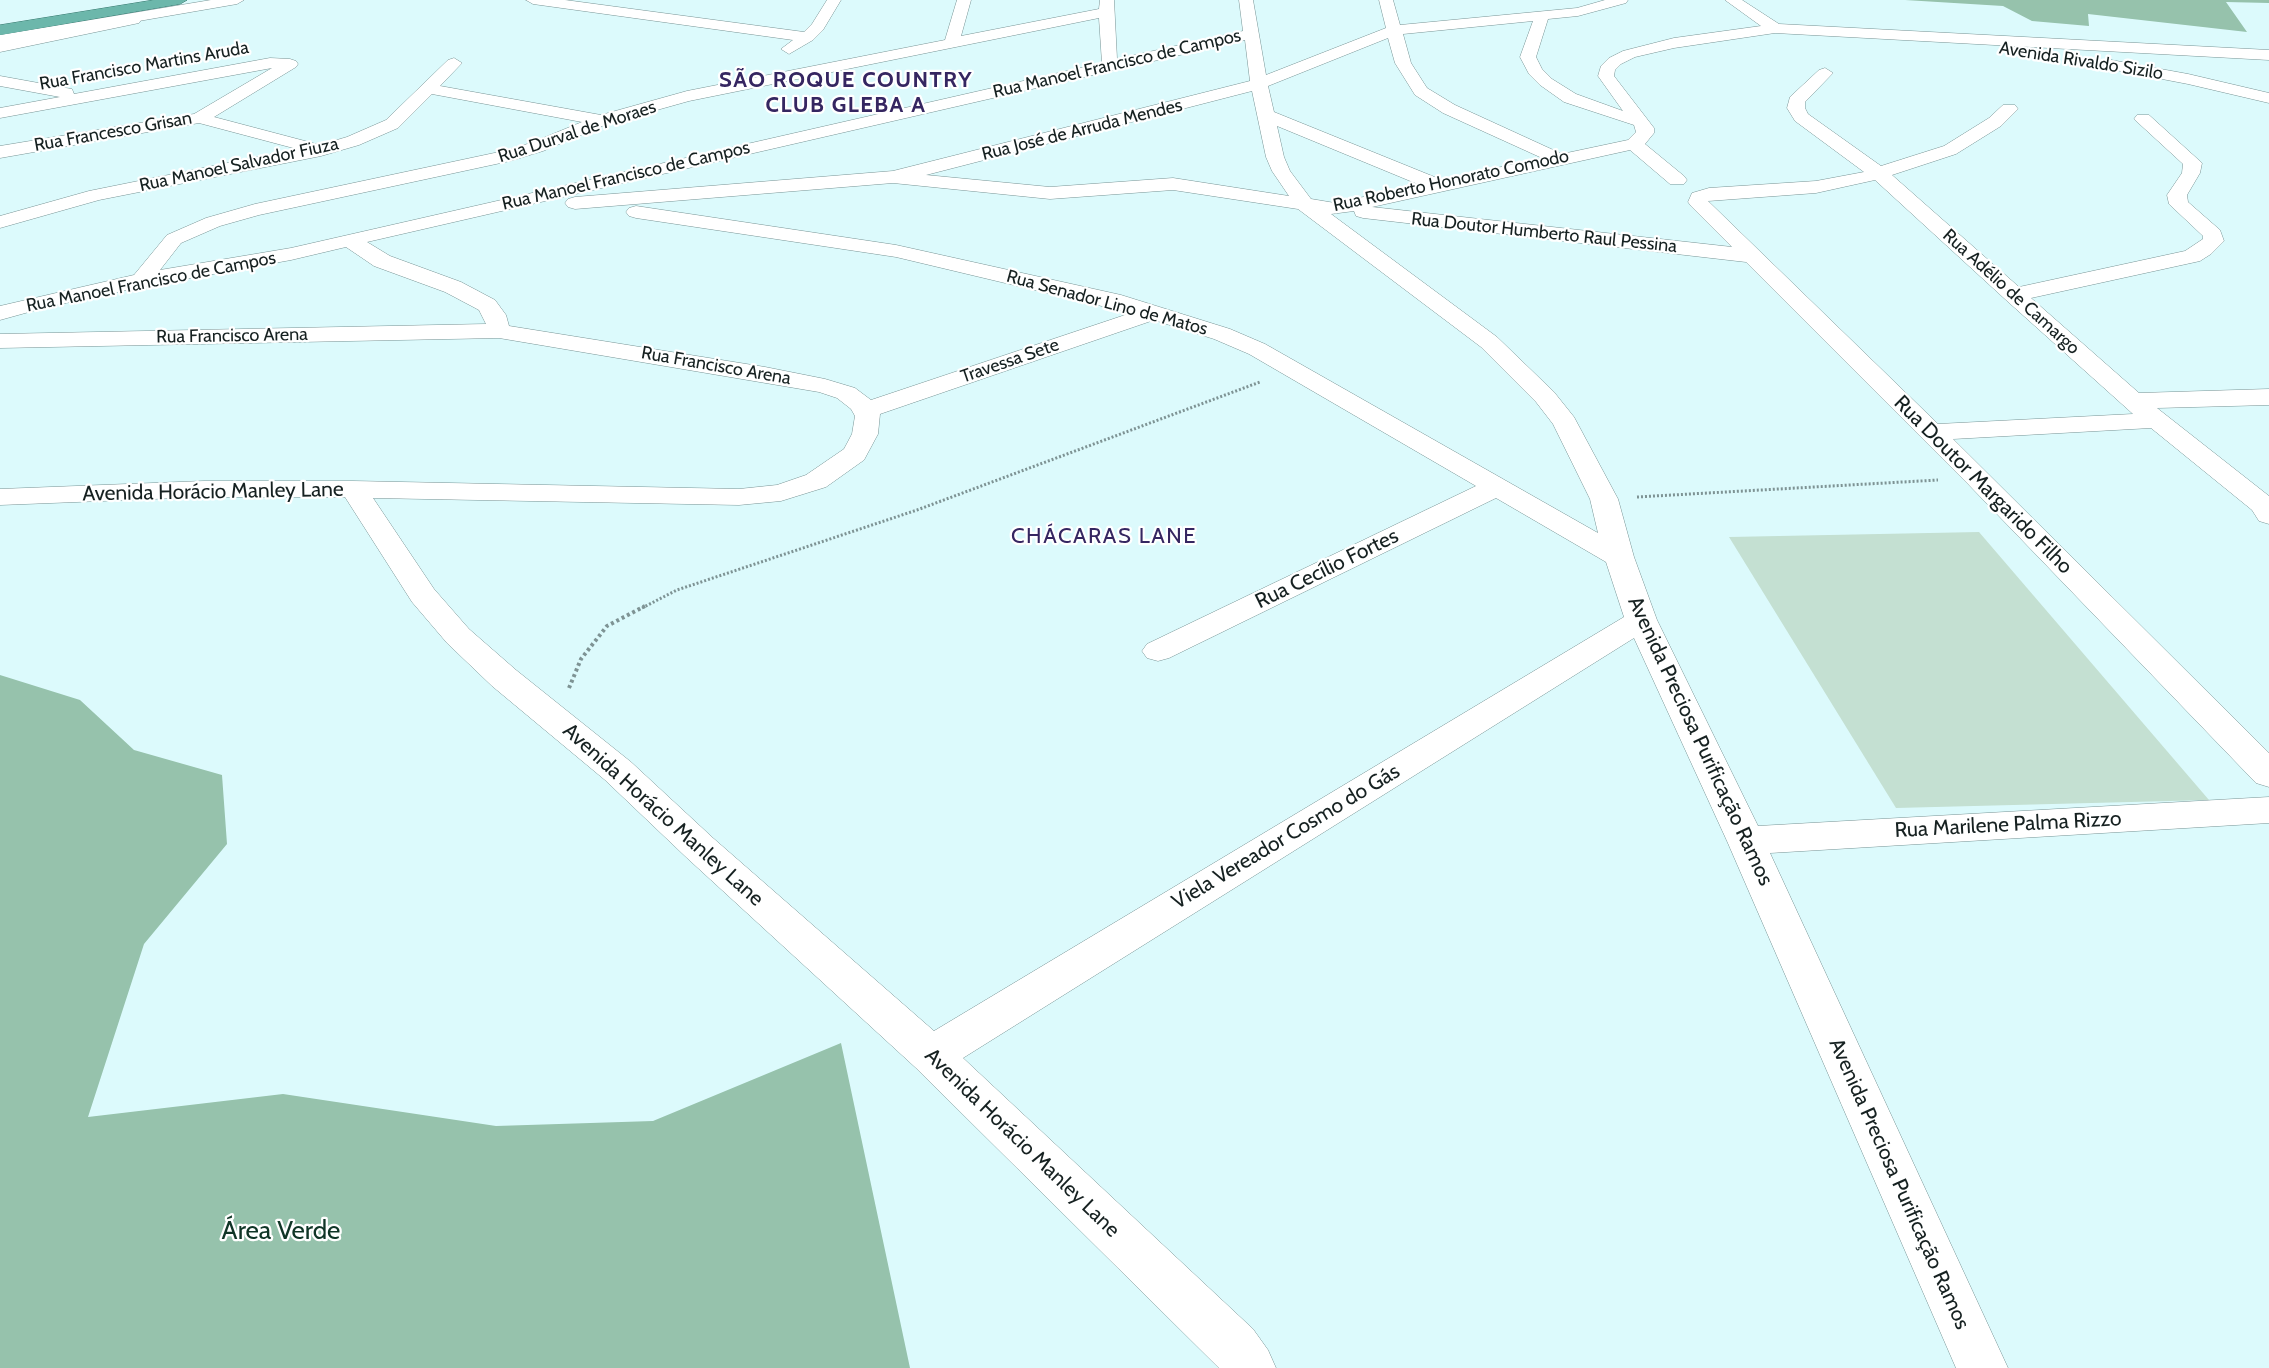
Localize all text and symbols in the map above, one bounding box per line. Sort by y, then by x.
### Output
street label: Rua Manoel Francisco de Campos [991,25,1243,103]
street label: Rua Francisco Martins Aruda [38,37,250,95]
street label: Avenida Rivaldo Sizilo [1998,37,2164,85]
district label: SÃO ROQUE COUNTRY CLUB GLEBA A [719,68,973,119]
street label: Rua José de Arruda Mendes [980,95,1184,165]
street label: Rua Durval de Moraes [495,96,659,168]
street label: Rua Francesco Grisan [32,107,194,157]
street label: Rua Manoel Salvador Fiuza [137,133,341,197]
street label: Rua Manoel Francisco de Campos [500,137,752,215]
street label: Rua Roberto Honorato Comodo [1331,145,1571,217]
street label: Rua Doutor Humberto Raul Pessina [1410,208,1678,258]
street label: Rua Adélio de Camargo [1938,225,2084,359]
street label: Rua Manoel Francisco de Campos [24,247,278,317]
street label: Rua Senador Lino de Matos [1004,266,1210,340]
street label: Rua Francisco Arena [156,324,308,348]
street label: Travessa Sete [958,334,1062,388]
street label: Rua Francisco Arena [640,342,792,390]
street label: Rua Doutor Margarido Filho [1889,391,2077,579]
street label: Avenida Horácio Manley Lane [82,477,344,507]
street label: Rua Cecílio Fortes [1251,523,1403,615]
district label: CHÁCARAS LANE [1011,524,1197,550]
street label: Avenida Preciosa Purificação Ramos [1622,593,1778,889]
street label: Avenida Horácio Manley Lane [557,718,769,912]
street label: Viela Vereador Cosmo do Gás [1168,759,1404,915]
street label: Rua Marilene Palma Rizzo [1894,806,2122,844]
street label: Avenida Preciosa Purificação Ramos [1823,1035,1975,1333]
street label: Avenida Horácio Manley Lane [919,1043,1125,1243]
park label: Área Verde [222,1215,340,1247]

